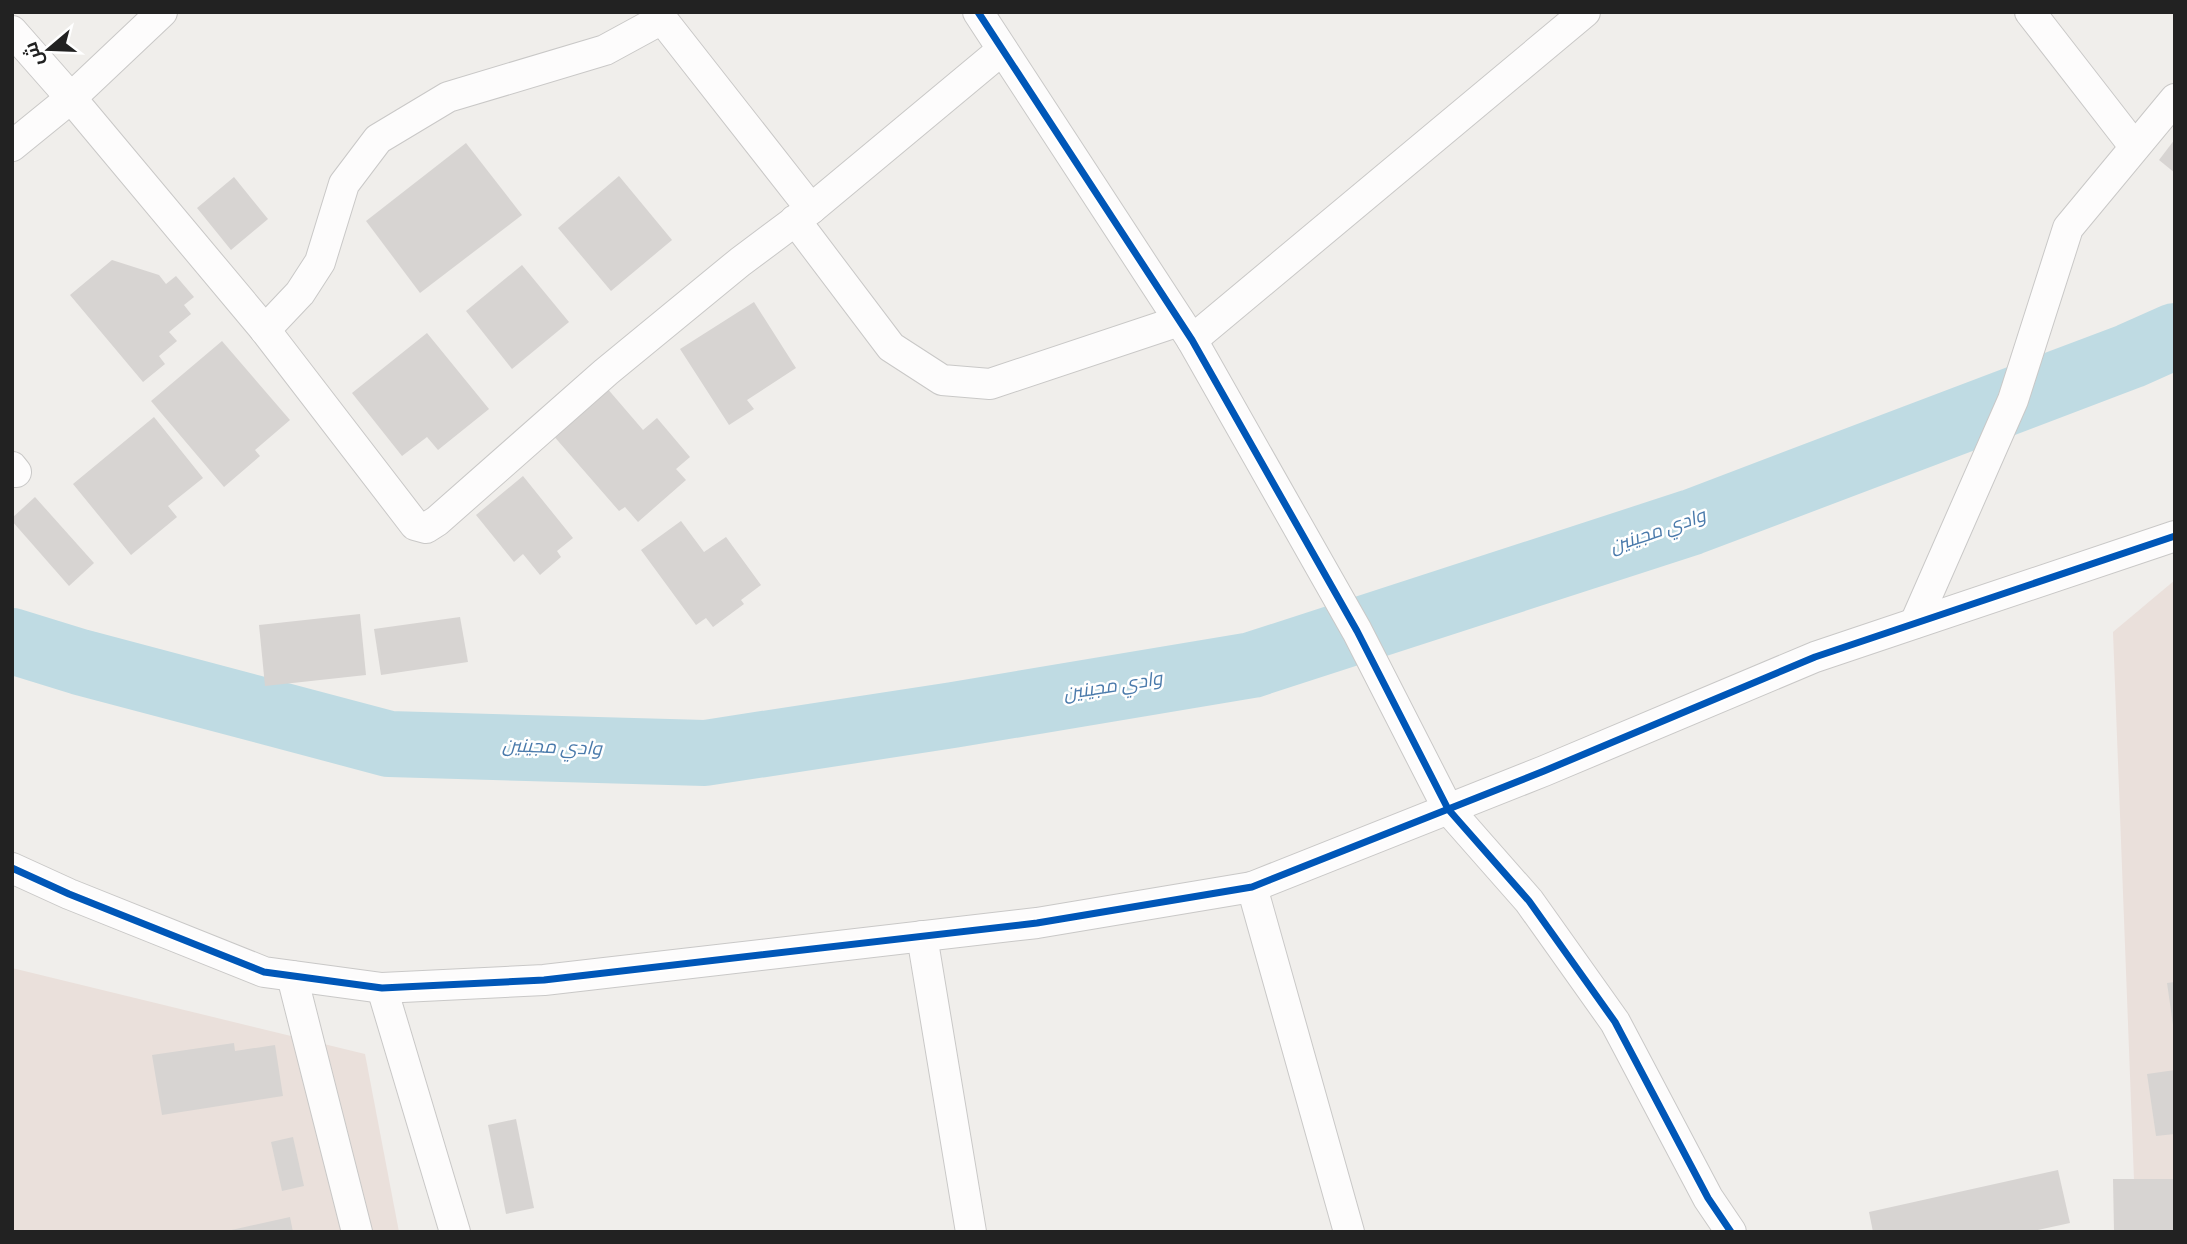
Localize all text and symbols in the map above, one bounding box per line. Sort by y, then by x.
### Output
north arrow [14,14,84,84]
text: ش [20,38,50,69]
water label: وادي مجينين [1607,504,1711,561]
water label: وادي مجينين [1062,667,1166,709]
water label: وادي مجينين [502,734,604,764]

